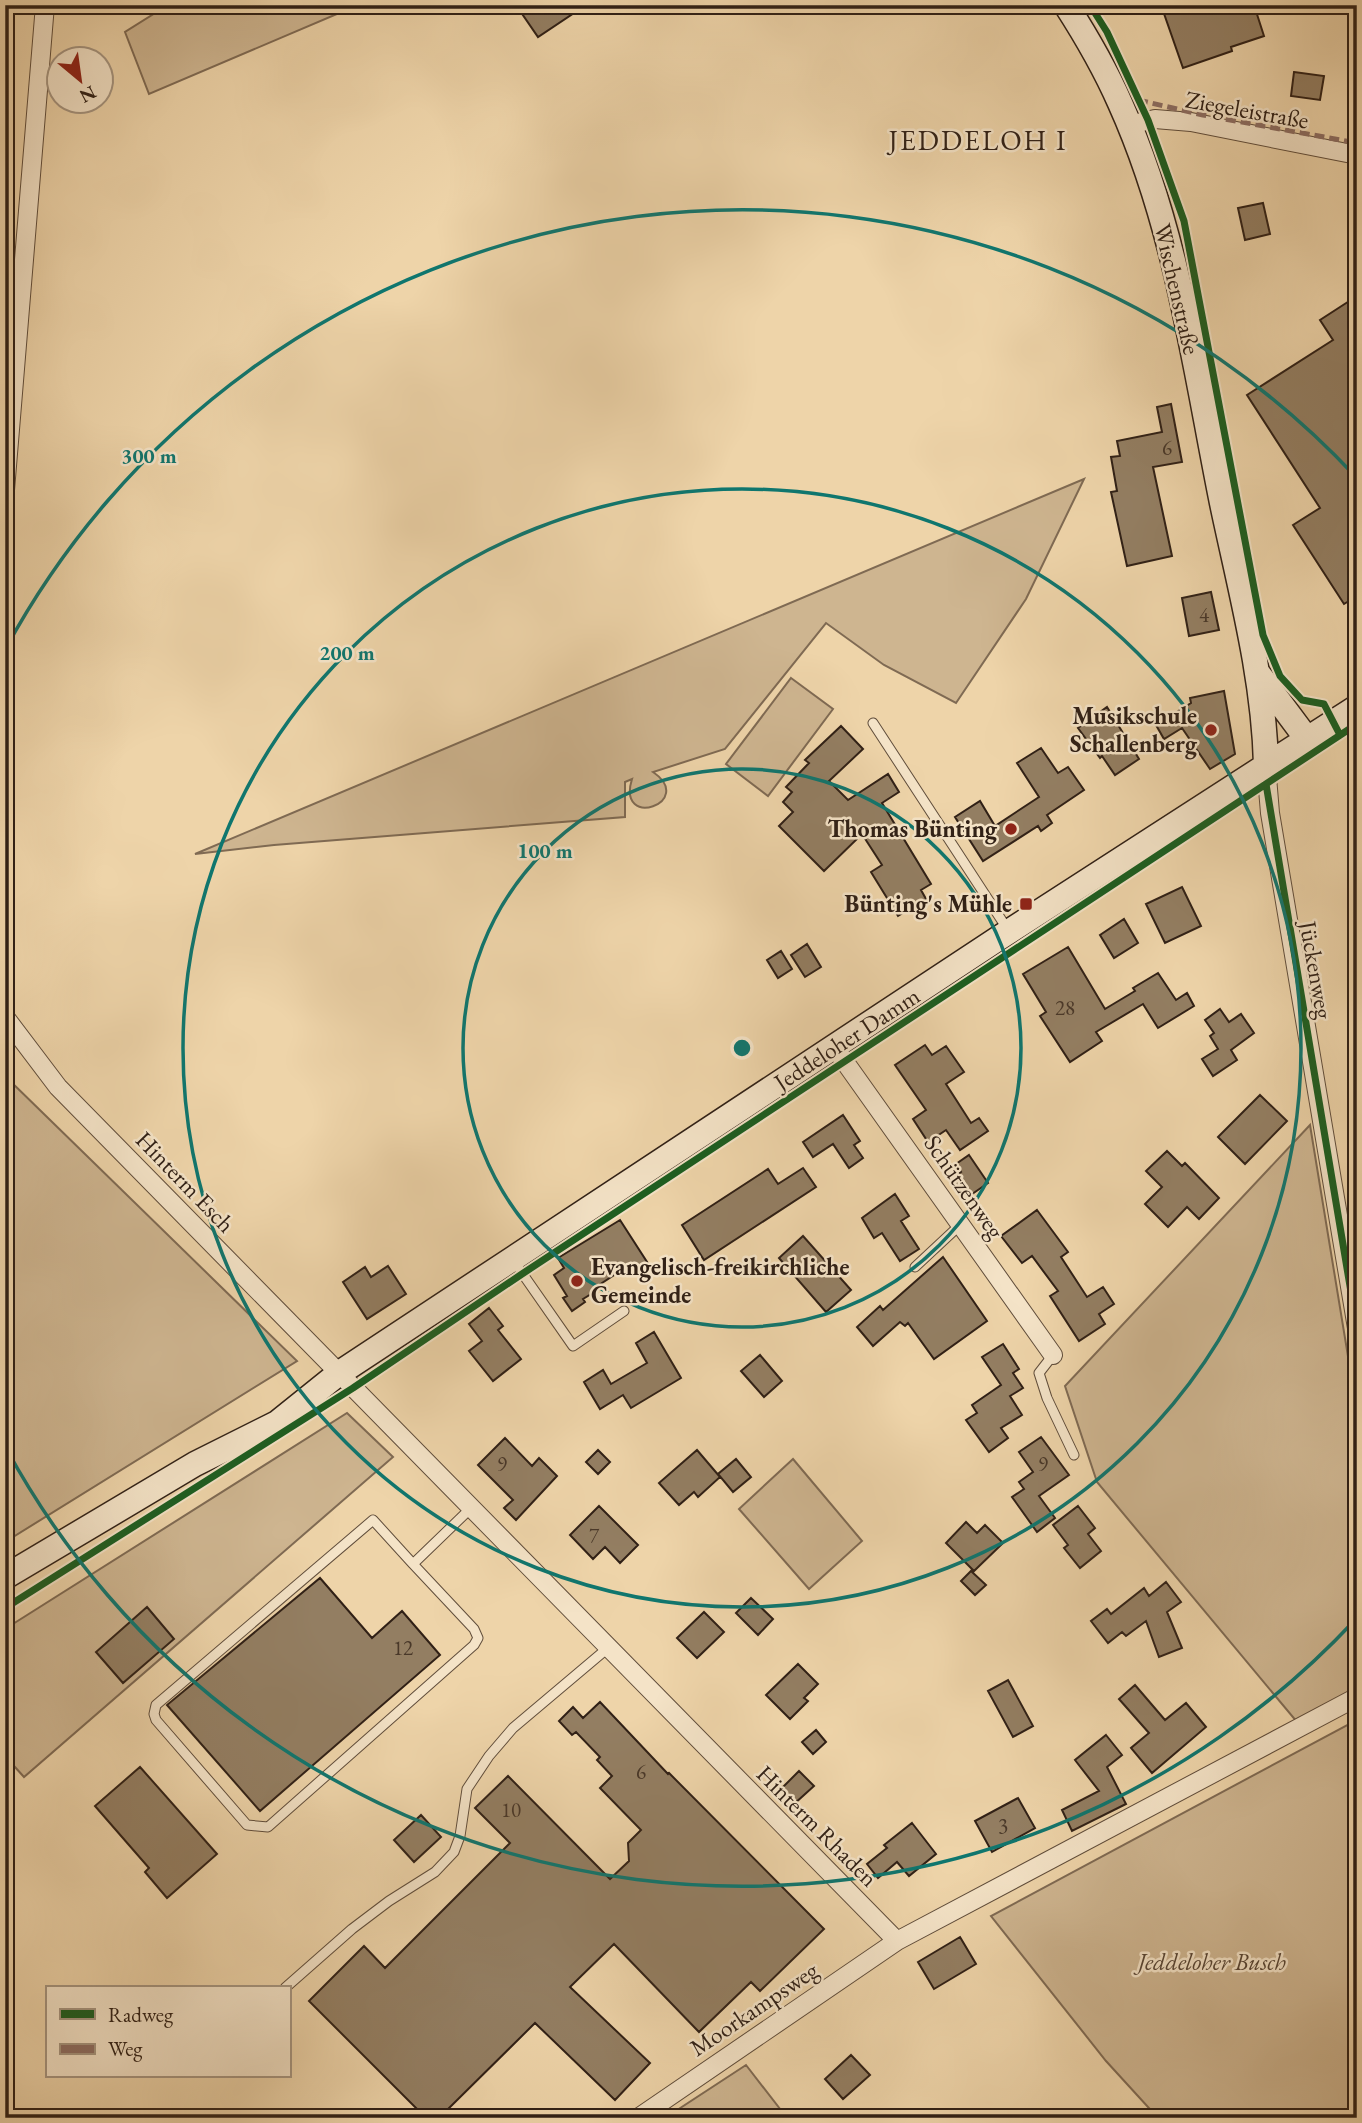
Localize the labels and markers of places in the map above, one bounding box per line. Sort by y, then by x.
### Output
place label: Musikschule Schallenberg [1070,700,1198,760]
marker: Musikschule Schallenberg [1203,722,1219,738]
place label: Thomas Bünting [828,813,998,845]
marker: Thomas Bünting [1003,821,1019,837]
place label: Bünting's Mühle [844,888,1012,920]
marker: Bünting's Mühle [1018,896,1034,912]
centre of rings [730,1036,754,1060]
place label: Evangelisch-freikirchliche Gemeinde [591,1251,850,1310]
marker: Evangelisch-freikirchliche Gemeinde [569,1273,585,1289]

